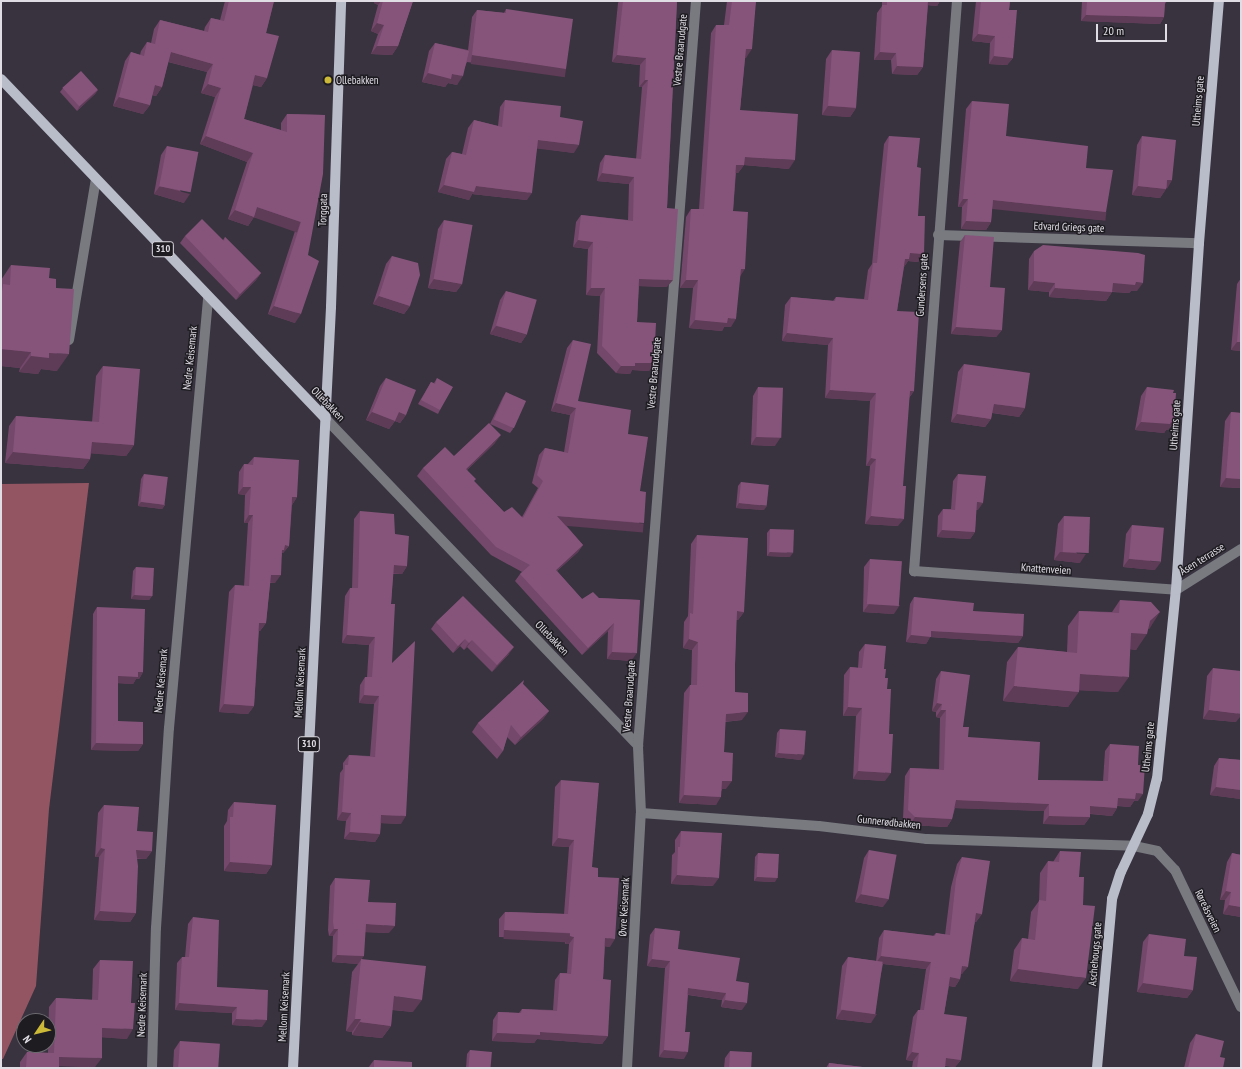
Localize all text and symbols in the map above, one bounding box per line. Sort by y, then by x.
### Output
street label: Vestre Braarudgate [670,14,690,86]
scale bar [1098,16,1169,42]
text: 20 m [1103,23,1124,38]
place label: Ollebakken [336,73,379,87]
marker: Ollebakken [323,75,333,85]
street label: Utheims gate [1189,75,1207,127]
street label: Torggata [316,193,330,227]
street label: Edvard Griegs gate [1033,219,1105,235]
road number: 310 [151,241,175,257]
street label: Gundersens gate [913,253,931,317]
street label: Nedre Keisemark [180,325,200,391]
street label: Vestre Braarudgate [644,337,664,409]
street label: Ollebakken [308,384,348,424]
street label: Utheims gate [1167,399,1183,451]
street label: Åsen terrasse [1177,540,1227,578]
street label: Knattenveien [1020,561,1072,577]
street label: Ollebakken [532,618,572,658]
street label: Nedre Keisemark [152,648,170,714]
street label: Mellom Keisemark [292,648,308,718]
street label: Vestre Braarudgate [620,660,638,732]
street label: Utheims gate [1139,721,1157,773]
road number: 310 [297,736,321,752]
street label: Gunnerødbakken [857,812,921,832]
street label: Øvre Keisemark [616,877,632,937]
street label: Røreåsveien [1192,887,1224,935]
street label: Aschehougs gate [1086,922,1104,986]
street label: Mellom Keisemark [276,972,292,1042]
street label: Nedre Keisemark [134,973,150,1037]
north arrow [16,1013,56,1053]
text: N [20,1033,34,1046]

